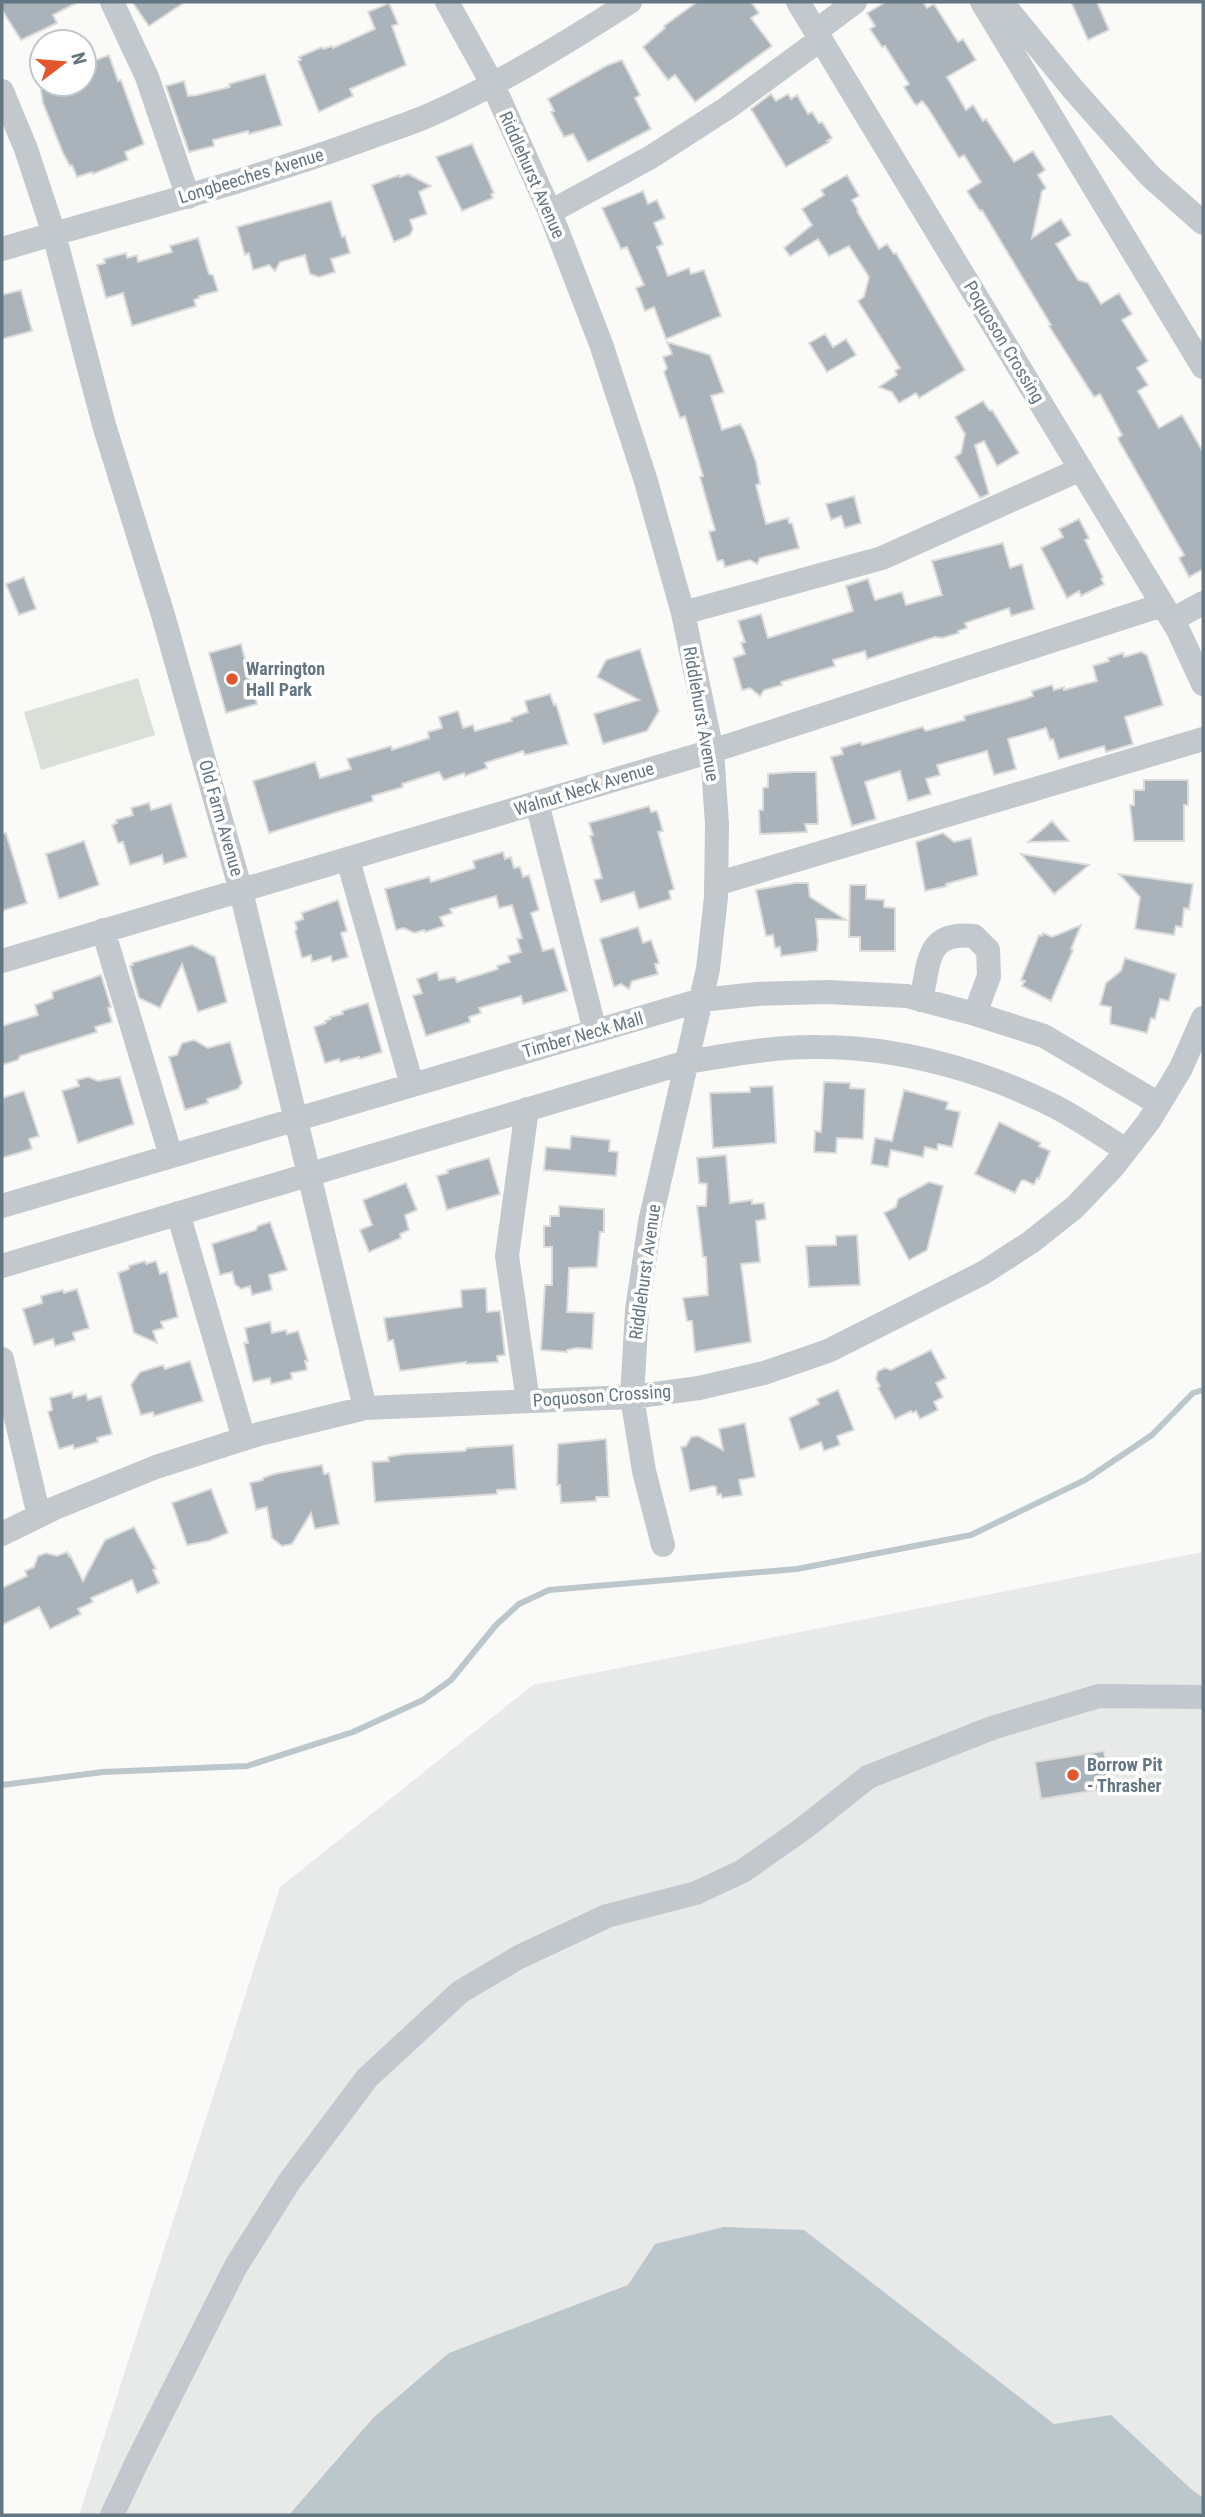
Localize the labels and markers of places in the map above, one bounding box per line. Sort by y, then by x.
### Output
place label: Warrington Hall Park [246,658,325,700]
marker: Warrington Hall Park [224,671,240,687]
place label: Borrow Pit - Thrasher [1087,1754,1163,1796]
marker: Borrow Pit - Thrasher [1065,1767,1081,1783]

